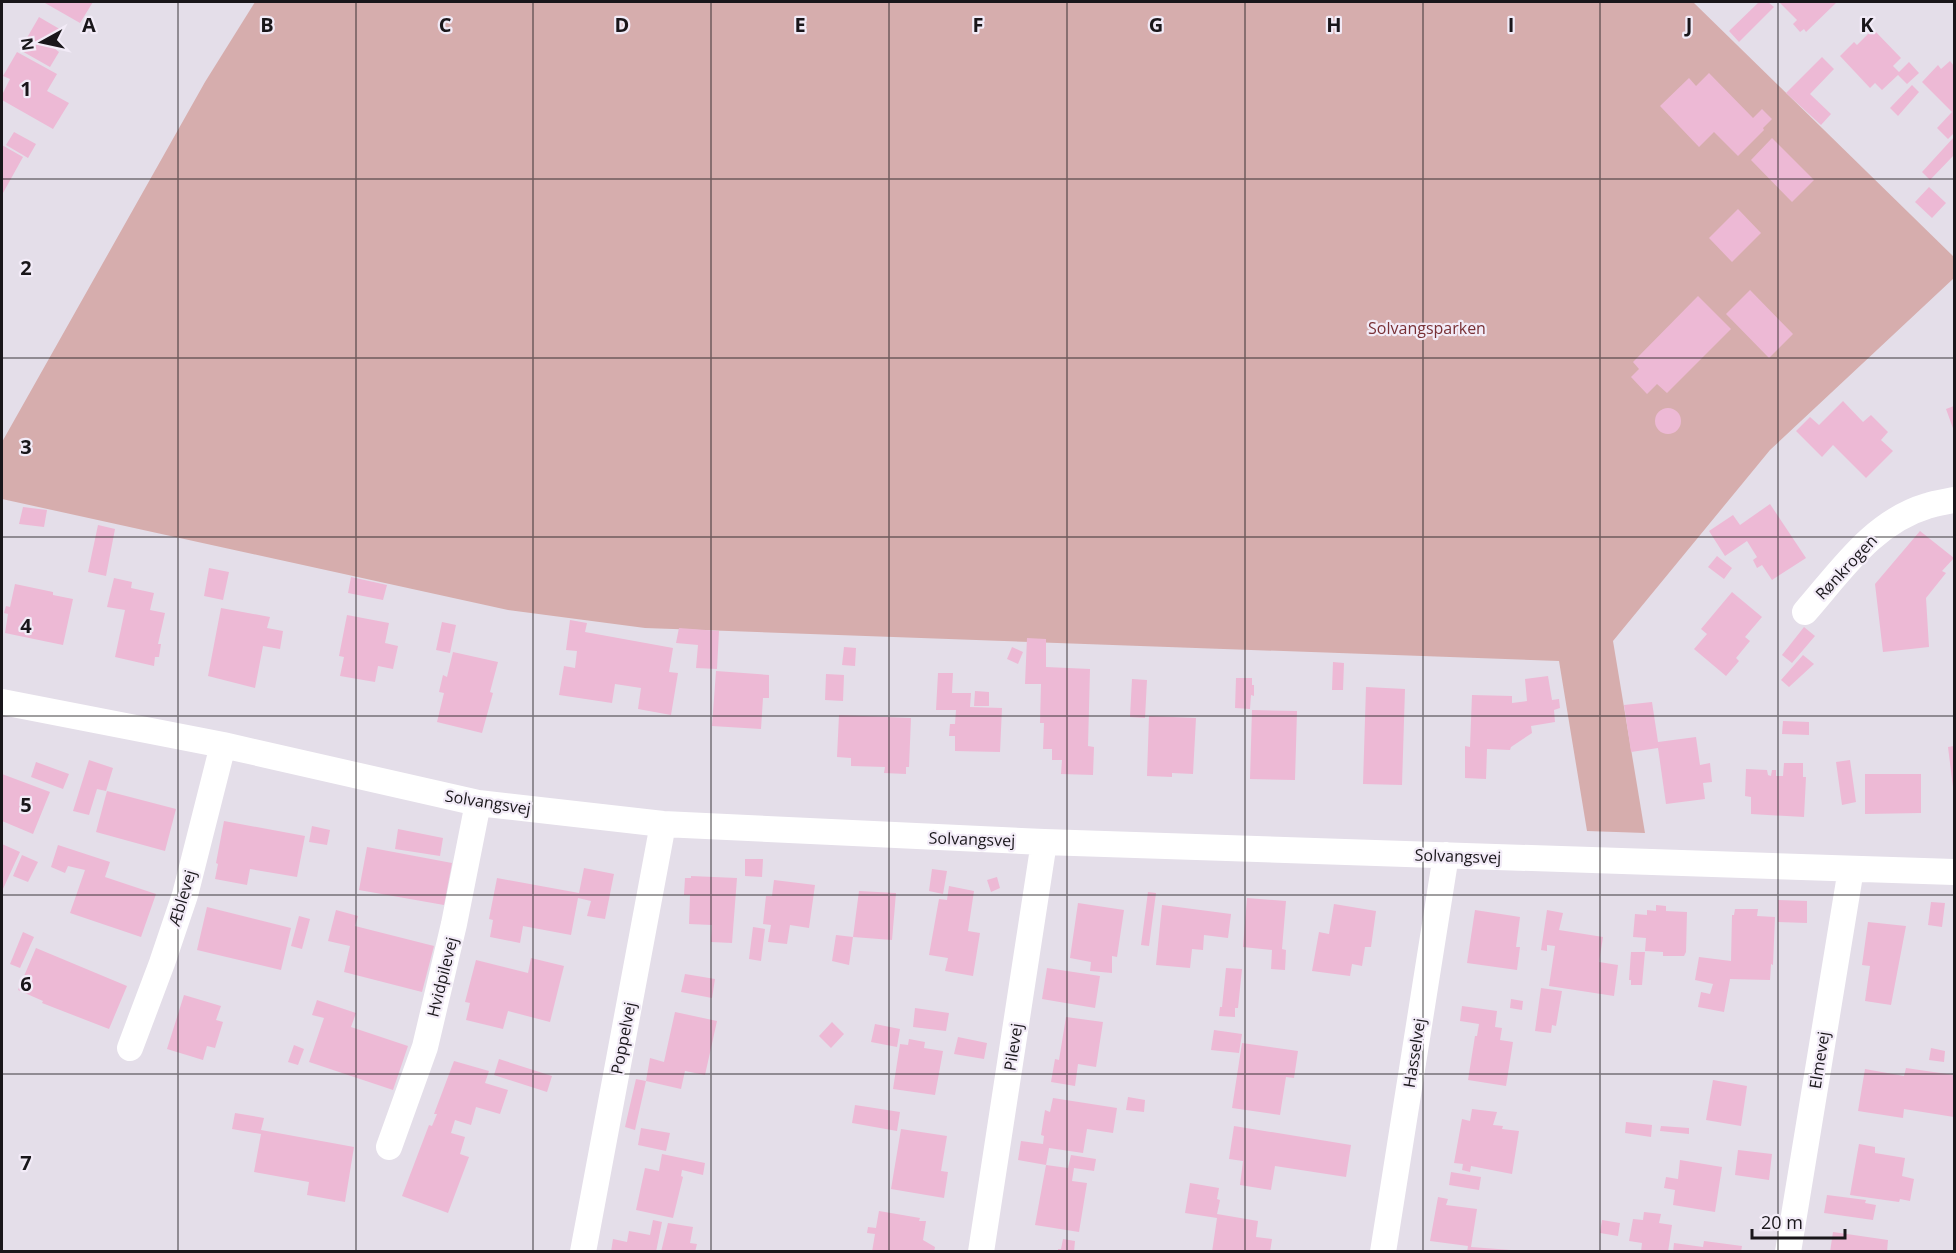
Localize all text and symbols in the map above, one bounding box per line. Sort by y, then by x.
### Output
text: A [82,11,96,38]
text: B [260,11,274,38]
text: C [439,11,452,38]
text: D [615,11,629,38]
text: E [794,11,806,38]
text: F [973,11,983,38]
text: G [1149,11,1163,38]
text: H [1326,11,1342,38]
text: I [1508,11,1514,38]
text: J [1684,11,1692,38]
text: K [1860,11,1874,38]
north arrow [12,12,72,72]
text: N [15,36,39,52]
text: 1 [20,75,32,102]
text: 2 [20,254,32,281]
park label: Solvangsparken [1368,317,1486,339]
text: 3 [20,433,32,460]
street label: Rønkrogen [1810,530,1882,604]
text: 4 [20,612,32,639]
street label: Solvangsvej [444,784,532,820]
text: 5 [20,791,32,818]
street label: Solvangsvej [928,826,1016,852]
street label: Solvangsvej [1414,843,1502,869]
street label: Æblevej [163,867,201,930]
street label: Hvidpilevej [421,935,463,1019]
text: 6 [20,970,32,997]
street label: Poppelvej [605,1000,641,1076]
street label: Hasselvej [1398,1017,1430,1089]
street label: Pilevej [998,1022,1028,1072]
street label: Elmevej [1804,1030,1834,1090]
text: 7 [20,1149,32,1176]
scale bar [1752,1202,1845,1240]
text: 20 m [1761,1210,1803,1234]

